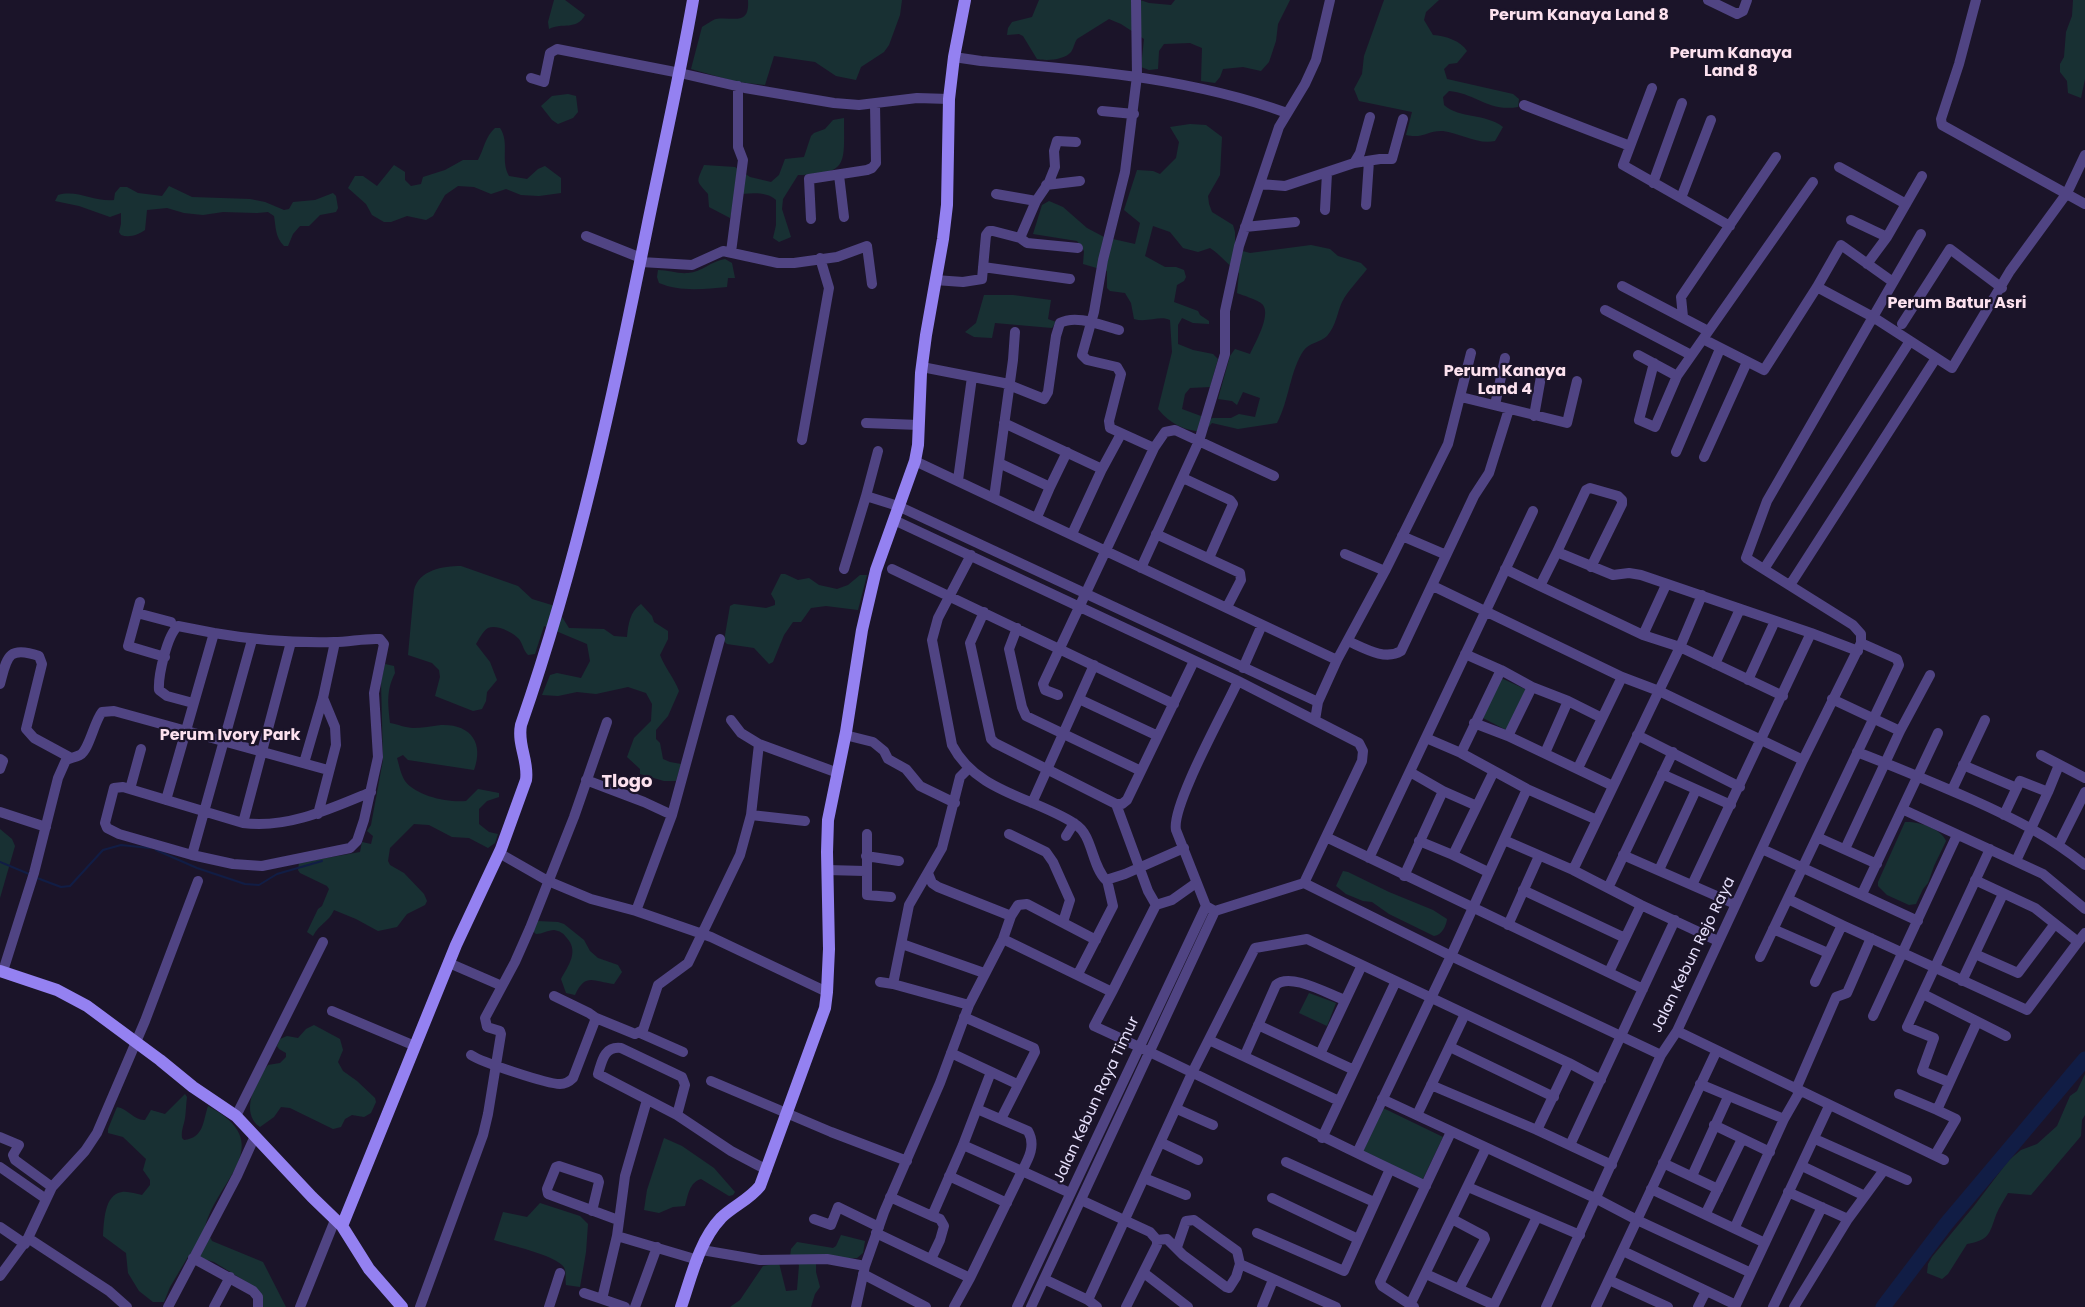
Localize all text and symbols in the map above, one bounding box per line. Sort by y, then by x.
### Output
district label: Perum Kanaya Land 8 [1489,6,1669,26]
district label: Perum Kanaya Land 8 [1670,44,1792,82]
district label: Perum Batur Asri [1887,294,2027,314]
district label: Perum Kanaya Land 4 [1444,362,1566,400]
district label: Perum Ivory Park [160,726,300,746]
district label: Tlogo [601,771,653,793]
street label: Jalan Kebun Rejo Raya [1648,874,1740,1036]
street label: Jalan Kebun Raya Timur [1051,1014,1143,1186]

